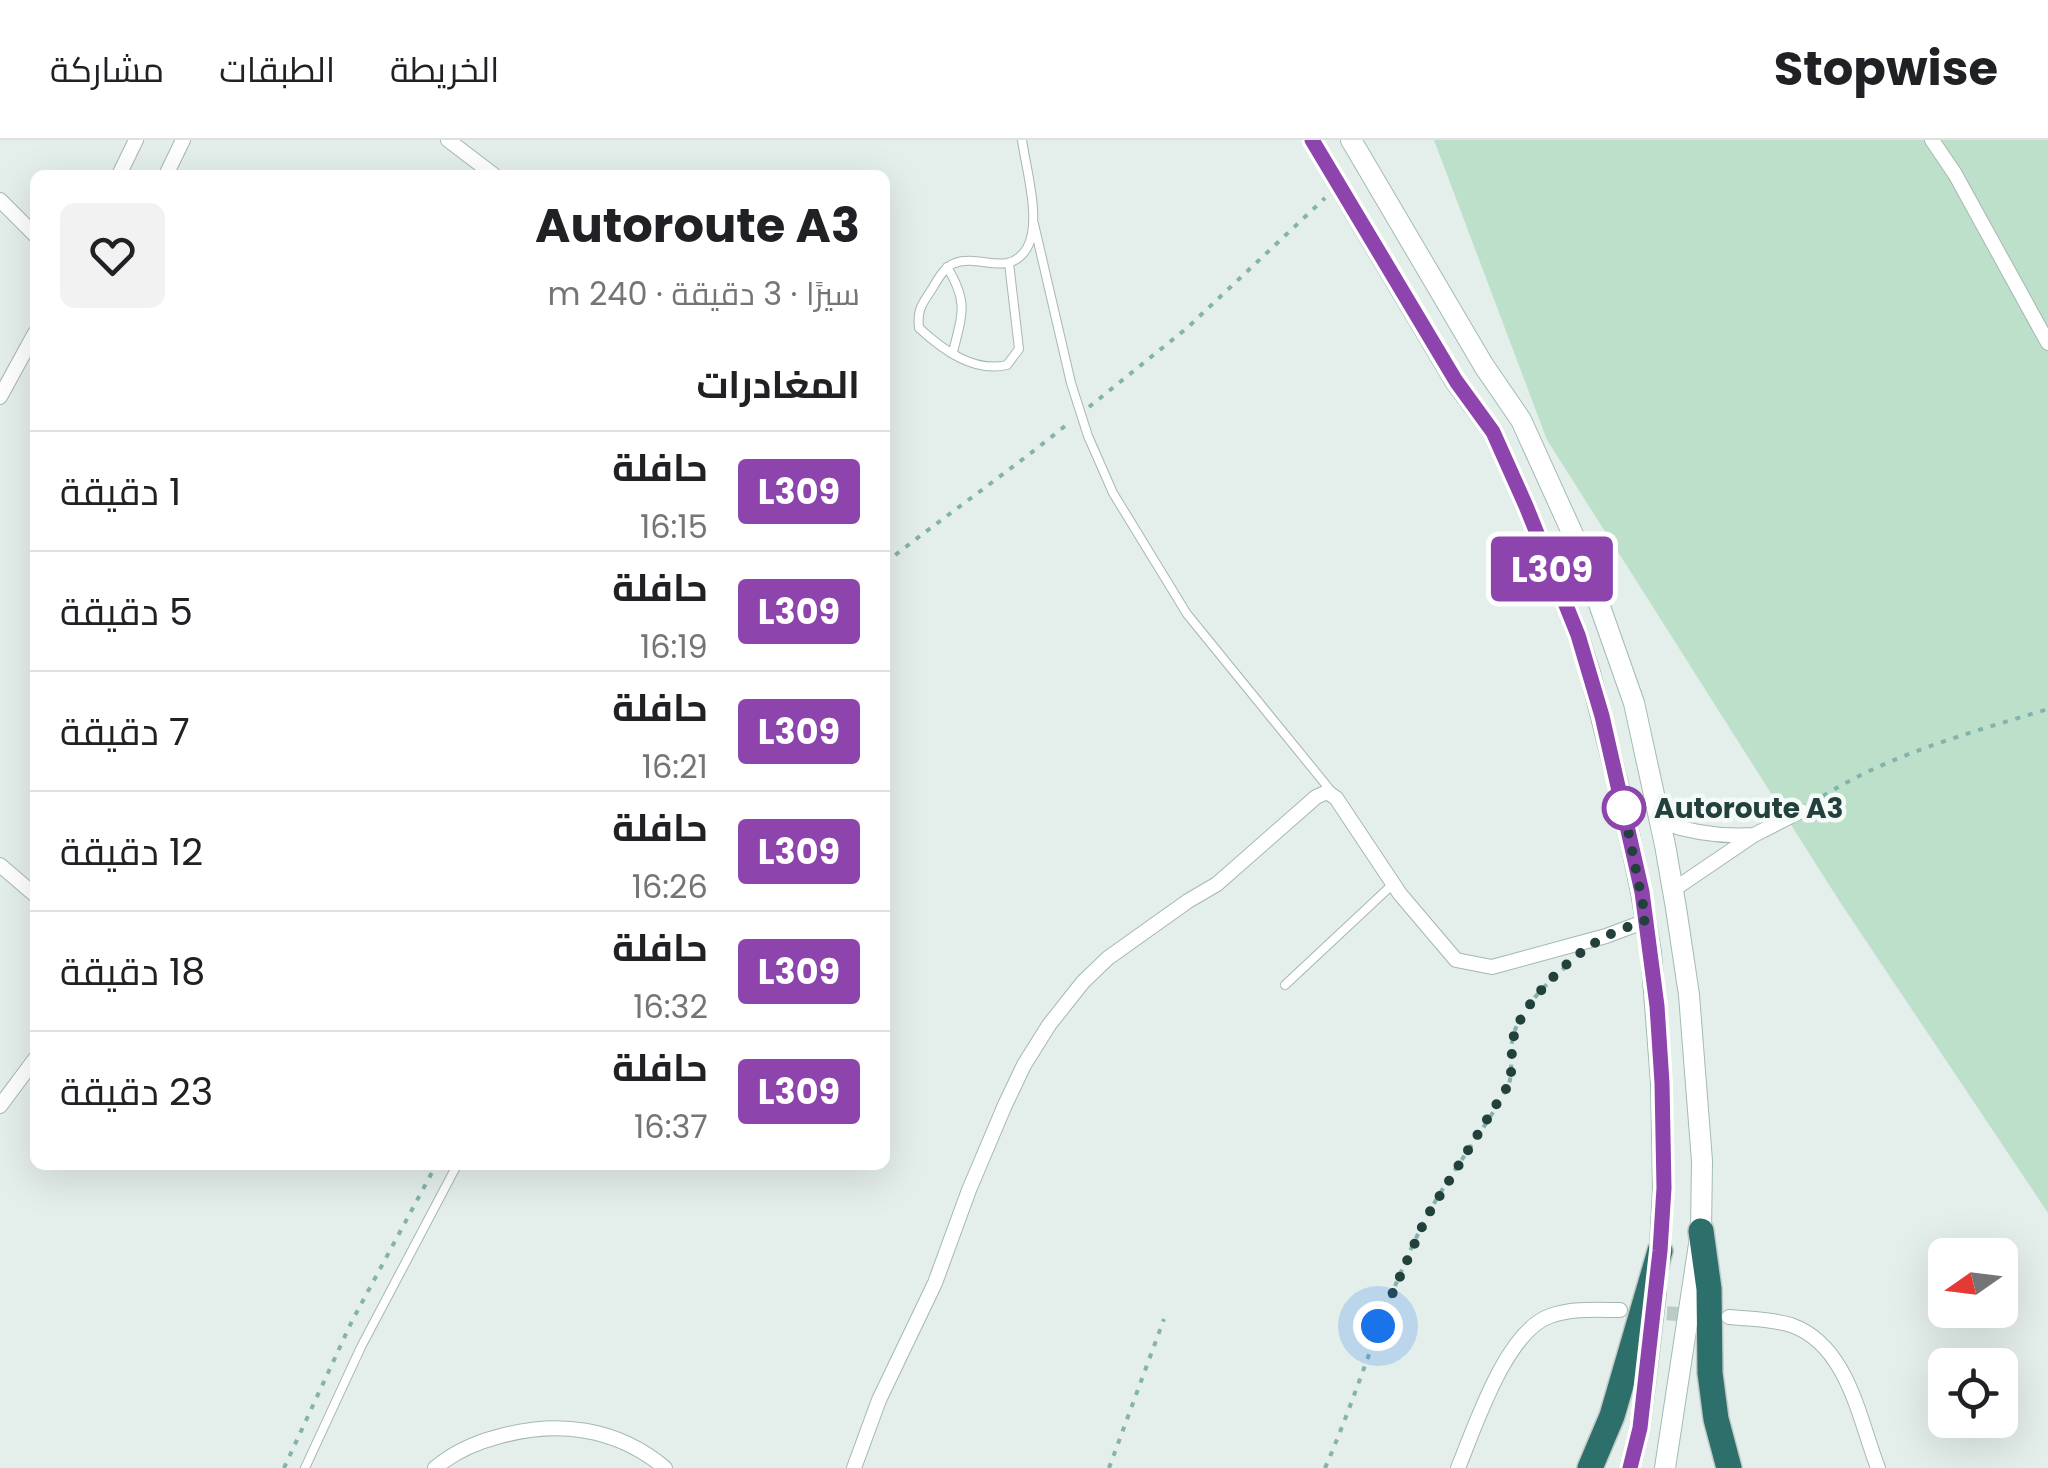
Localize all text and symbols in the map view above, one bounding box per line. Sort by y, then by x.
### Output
text: Stopwise [1774,35,1998,102]
text: مشاركة [50,45,164,94]
text: الطبقات [219,45,335,94]
text: الخريطة [390,45,499,94]
text: Autoroute A3 [535,192,860,259]
button: heart [60,203,165,308]
text: سيرًا · 3 دقيقة · 240 m [547,271,860,316]
text: المغادرات [697,358,860,411]
text: حافلة [612,441,708,494]
text: 1 دقيقة [60,465,181,518]
text: L309 [758,467,840,516]
text: 16:15 [640,504,708,549]
line badge: L309 [1482,536,1622,602]
text: L309 [1511,545,1593,594]
text: حافلة [612,561,708,614]
text: 5 دقيقة [60,585,193,638]
text: L309 [758,587,840,636]
text: 16:19 [640,624,708,669]
text: حافلة [612,681,708,734]
text: 7 دقيقة [60,705,190,758]
text: L309 [758,707,840,756]
text: 16:21 [642,744,708,789]
marker: Autoroute A3 [1603,787,1645,829]
place label: Autoroute A3 [1654,789,1844,828]
text: حافلة [612,801,708,854]
text: 12 دقيقة [60,825,203,878]
text: L309 [758,827,840,876]
text: 16:26 [632,864,708,909]
text: حافلة [612,921,708,974]
text: 18 دقيقة [60,945,205,998]
text: L309 [758,947,840,996]
text: 16:32 [633,984,708,1029]
text: حافلة [612,1041,708,1094]
text: 23 دقيقة [60,1065,213,1118]
text: L309 [758,1067,840,1116]
text: 16:37 [634,1104,708,1149]
north arrow [1928,1238,2018,1328]
map controls [1928,1238,2018,1438]
your location [1353,1301,1403,1351]
button: locate [1928,1348,2018,1438]

